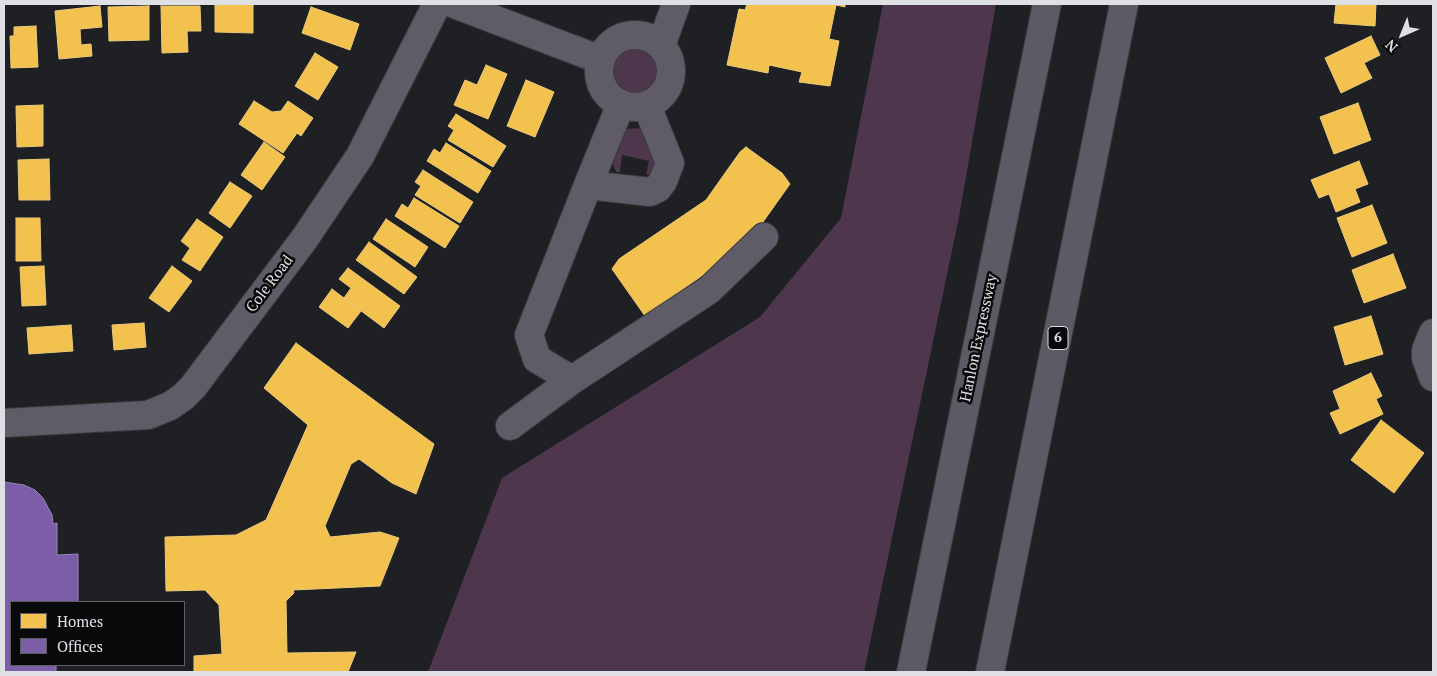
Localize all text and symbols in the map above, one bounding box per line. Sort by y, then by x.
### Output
north arrow [1377,10,1427,60]
text: N [1381,36,1402,57]
street label: Cole Road [243,252,297,316]
street label: Hanlon Expressway [957,272,1001,404]
road number: 6 [1048,326,1068,349]
legend [10,601,185,666]
text: Homes [57,611,103,631]
text: Offices [57,636,103,656]

